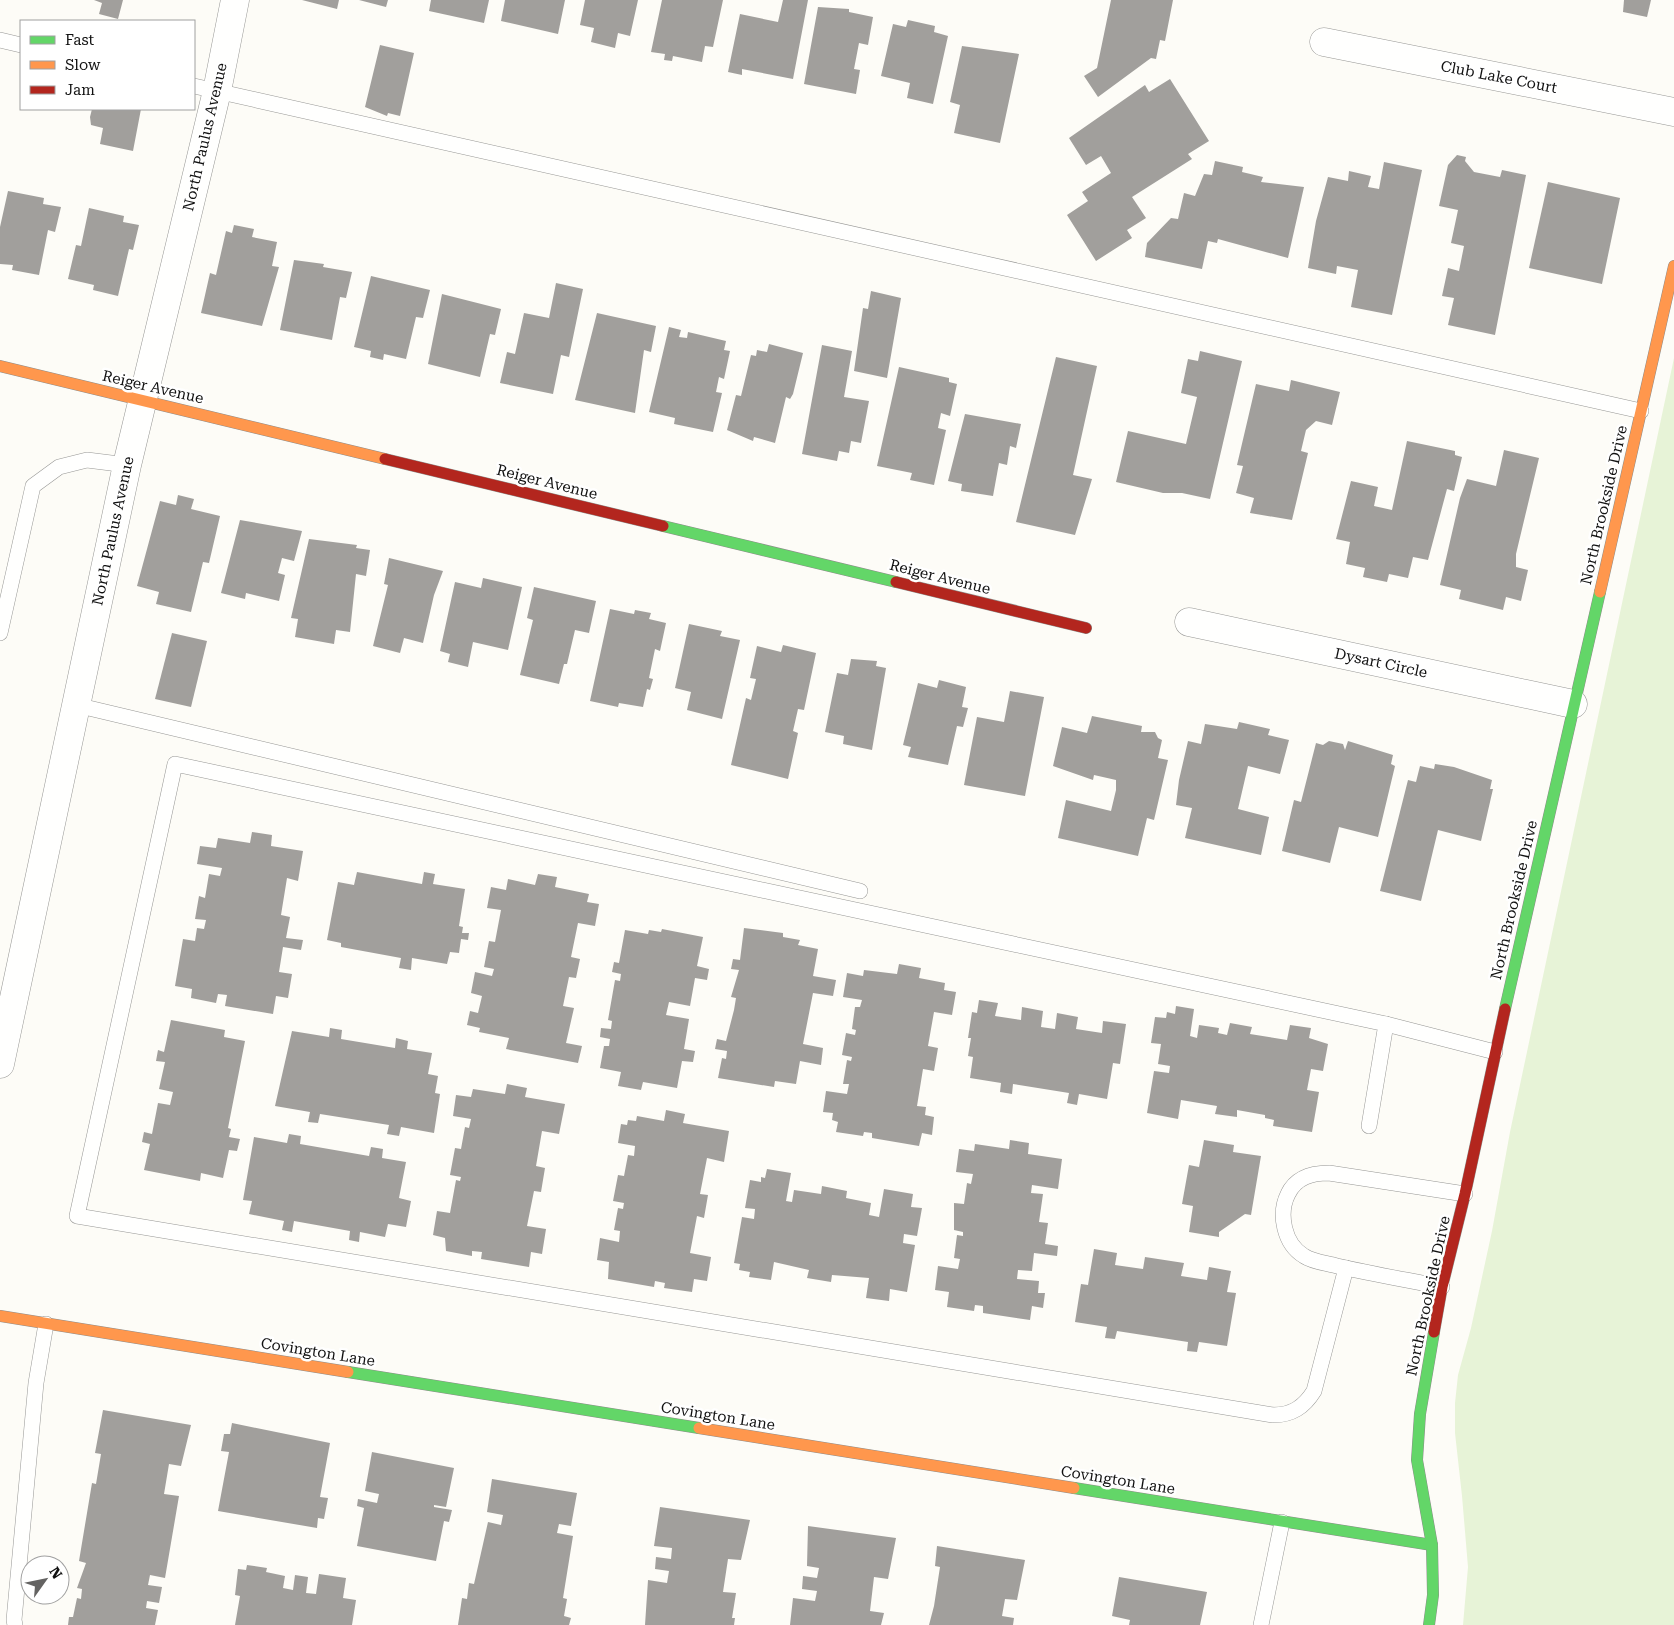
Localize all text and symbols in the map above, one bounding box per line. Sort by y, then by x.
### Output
legend [20,20,195,110]
text: Fast [65,31,95,49]
text: Slow [65,56,101,74]
street label: Club Lake Court [1439,57,1559,97]
street label: North Paulus Avenue [179,61,231,213]
text: Jam [65,81,95,99]
street label: Reiger Avenue [101,367,205,407]
street label: North Brookside Drive [1577,424,1631,586]
street label: North Paulus Avenue [88,455,138,607]
street label: Reiger Avenue [495,461,599,503]
street label: Reiger Avenue [888,556,992,598]
street label: Dysart Circle [1333,644,1429,682]
street label: North Brookside Drive [1487,819,1541,981]
street label: North Brookside Drive [1402,1214,1454,1378]
street label: Covington Lane [260,1334,376,1370]
street label: Covington Lane [660,1398,776,1434]
street label: Covington Lane [1060,1462,1176,1498]
north arrow [20,1555,70,1605]
text: N [46,1564,66,1582]

